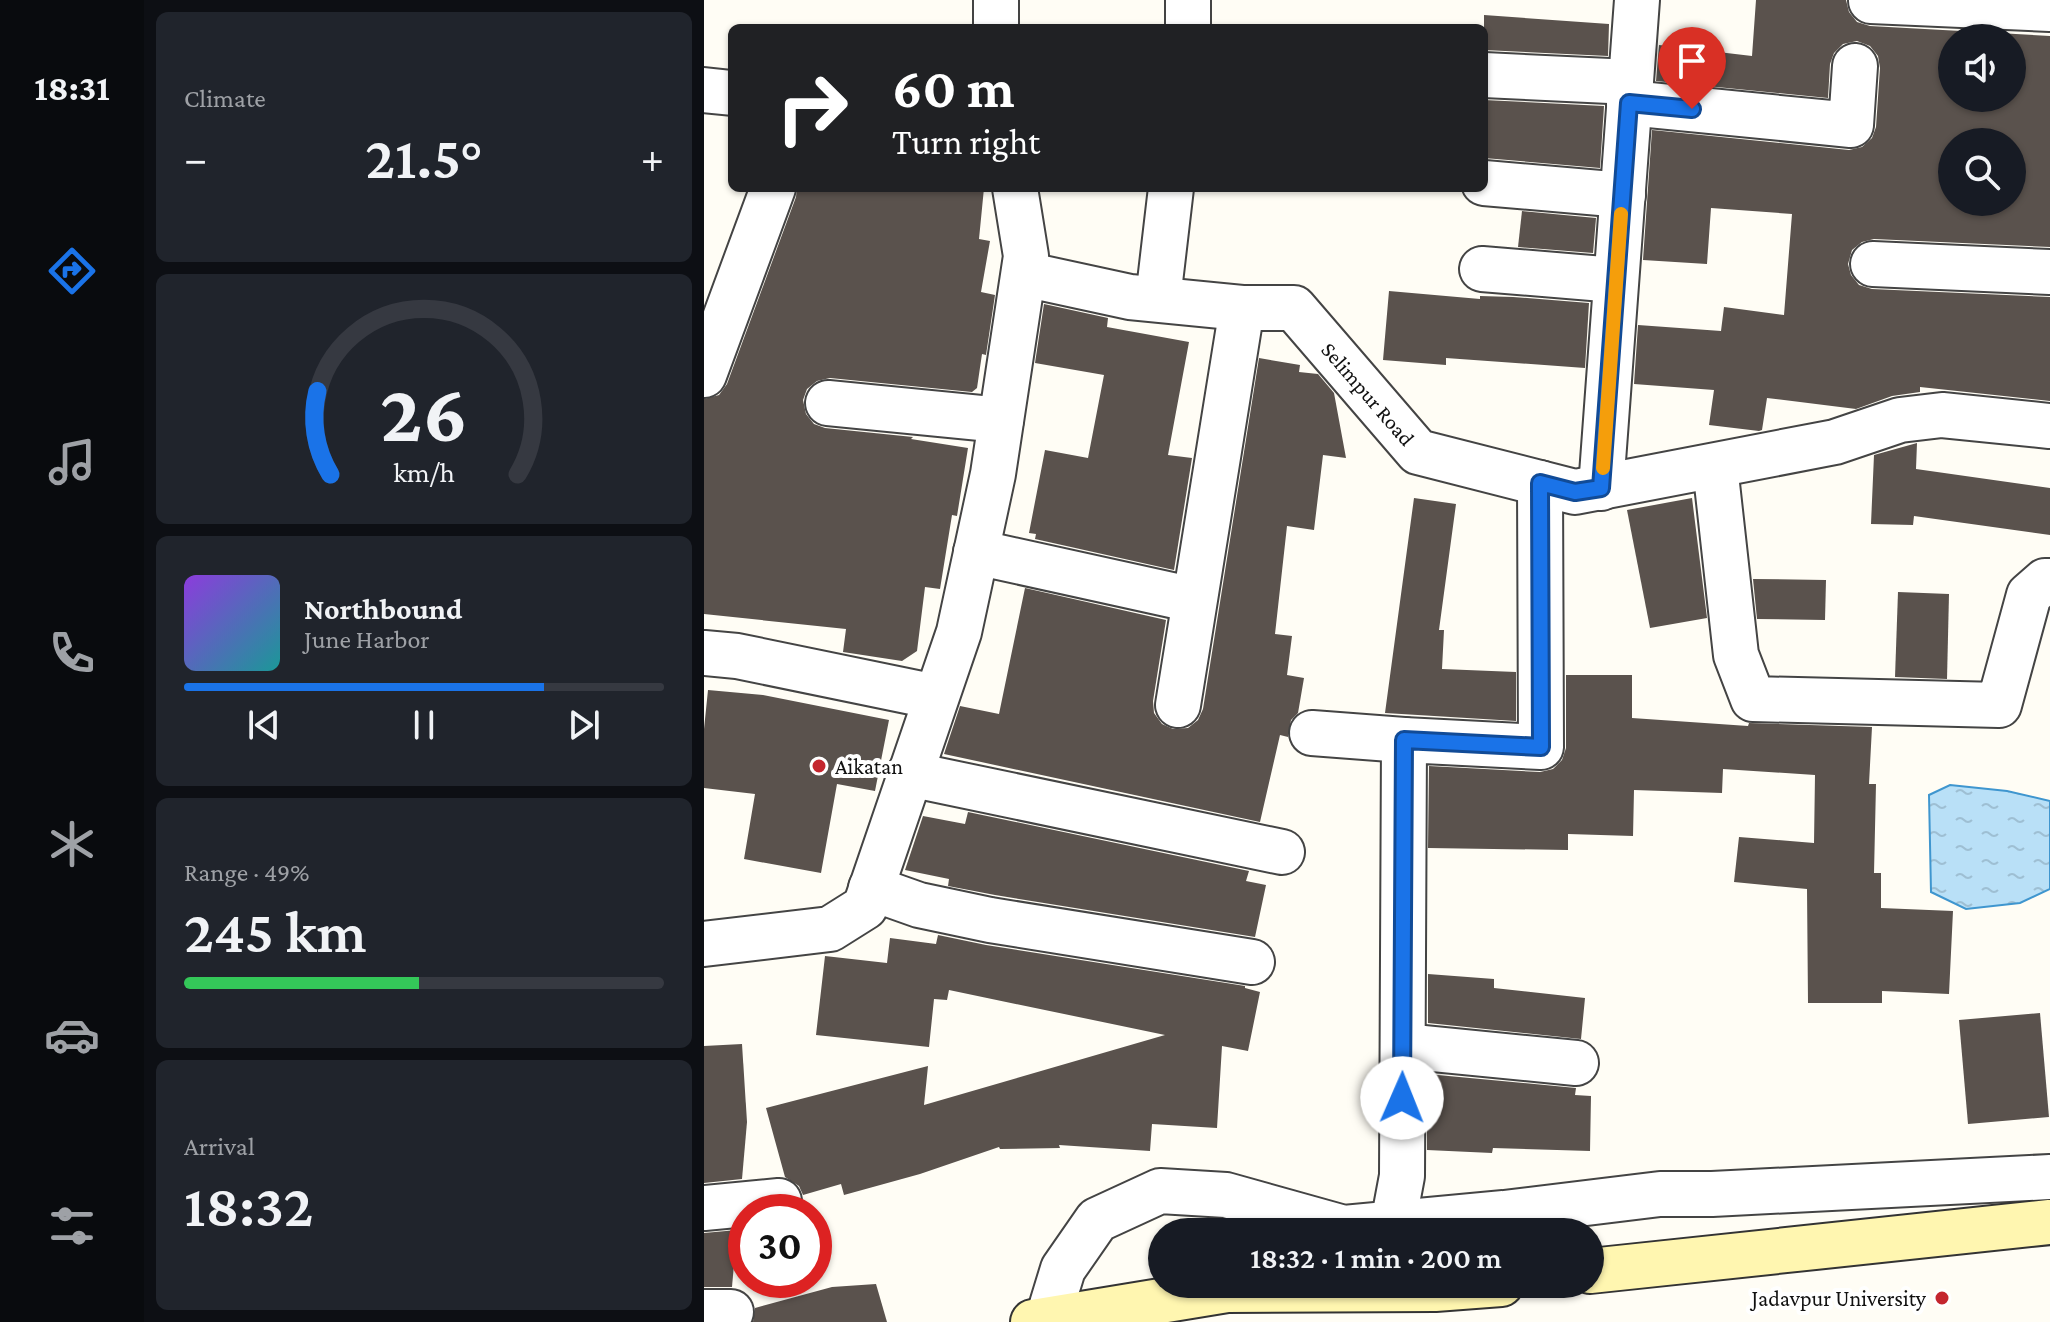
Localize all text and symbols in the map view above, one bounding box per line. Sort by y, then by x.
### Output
map controls [1938,24,2026,216]
button: sound [1938,24,2026,112]
pin [1658,27,1726,109]
icon: arrive [1670,39,1714,83]
icon: right [760,56,864,160]
text: 60 m [892,57,1015,119]
text: 18:31 [34,68,110,108]
text: Climate [184,84,266,113]
text: Turn right [892,122,1040,162]
text: 21.5° [365,124,483,191]
button: search [1938,128,2026,216]
text: − [184,134,207,182]
text: + [641,134,664,182]
icon: directions [44,243,100,299]
street label: Selimpur Road [1316,337,1420,451]
text: 26 [380,366,468,459]
icon: music [44,434,100,490]
text: km/h [393,456,455,488]
text: Northbound [304,592,462,625]
icon: phone [44,625,100,681]
text: June Harbor [304,625,430,654]
icon: previous [242,703,286,747]
icon: pause [402,703,446,747]
icon: next [562,703,606,747]
place label: Aikatan [835,754,903,779]
marker: Aikatan [810,757,828,775]
icon: climate [44,816,100,872]
text: Range · 49% [184,858,310,887]
text: 245 km [184,898,367,965]
icon: car [44,1007,100,1063]
position arrow [1360,1056,1444,1140]
text: Arrival [184,1132,255,1161]
text: 18:32 [184,1172,313,1239]
speed limit sign: 30 [728,1194,832,1298]
icon: filters [44,1198,100,1254]
text: 18:32 · 1 min · 200 m [1250,1241,1502,1274]
place label: Jadavpur University [1750,1286,1927,1311]
marker: Jadavpur University [1933,1289,1951,1307]

